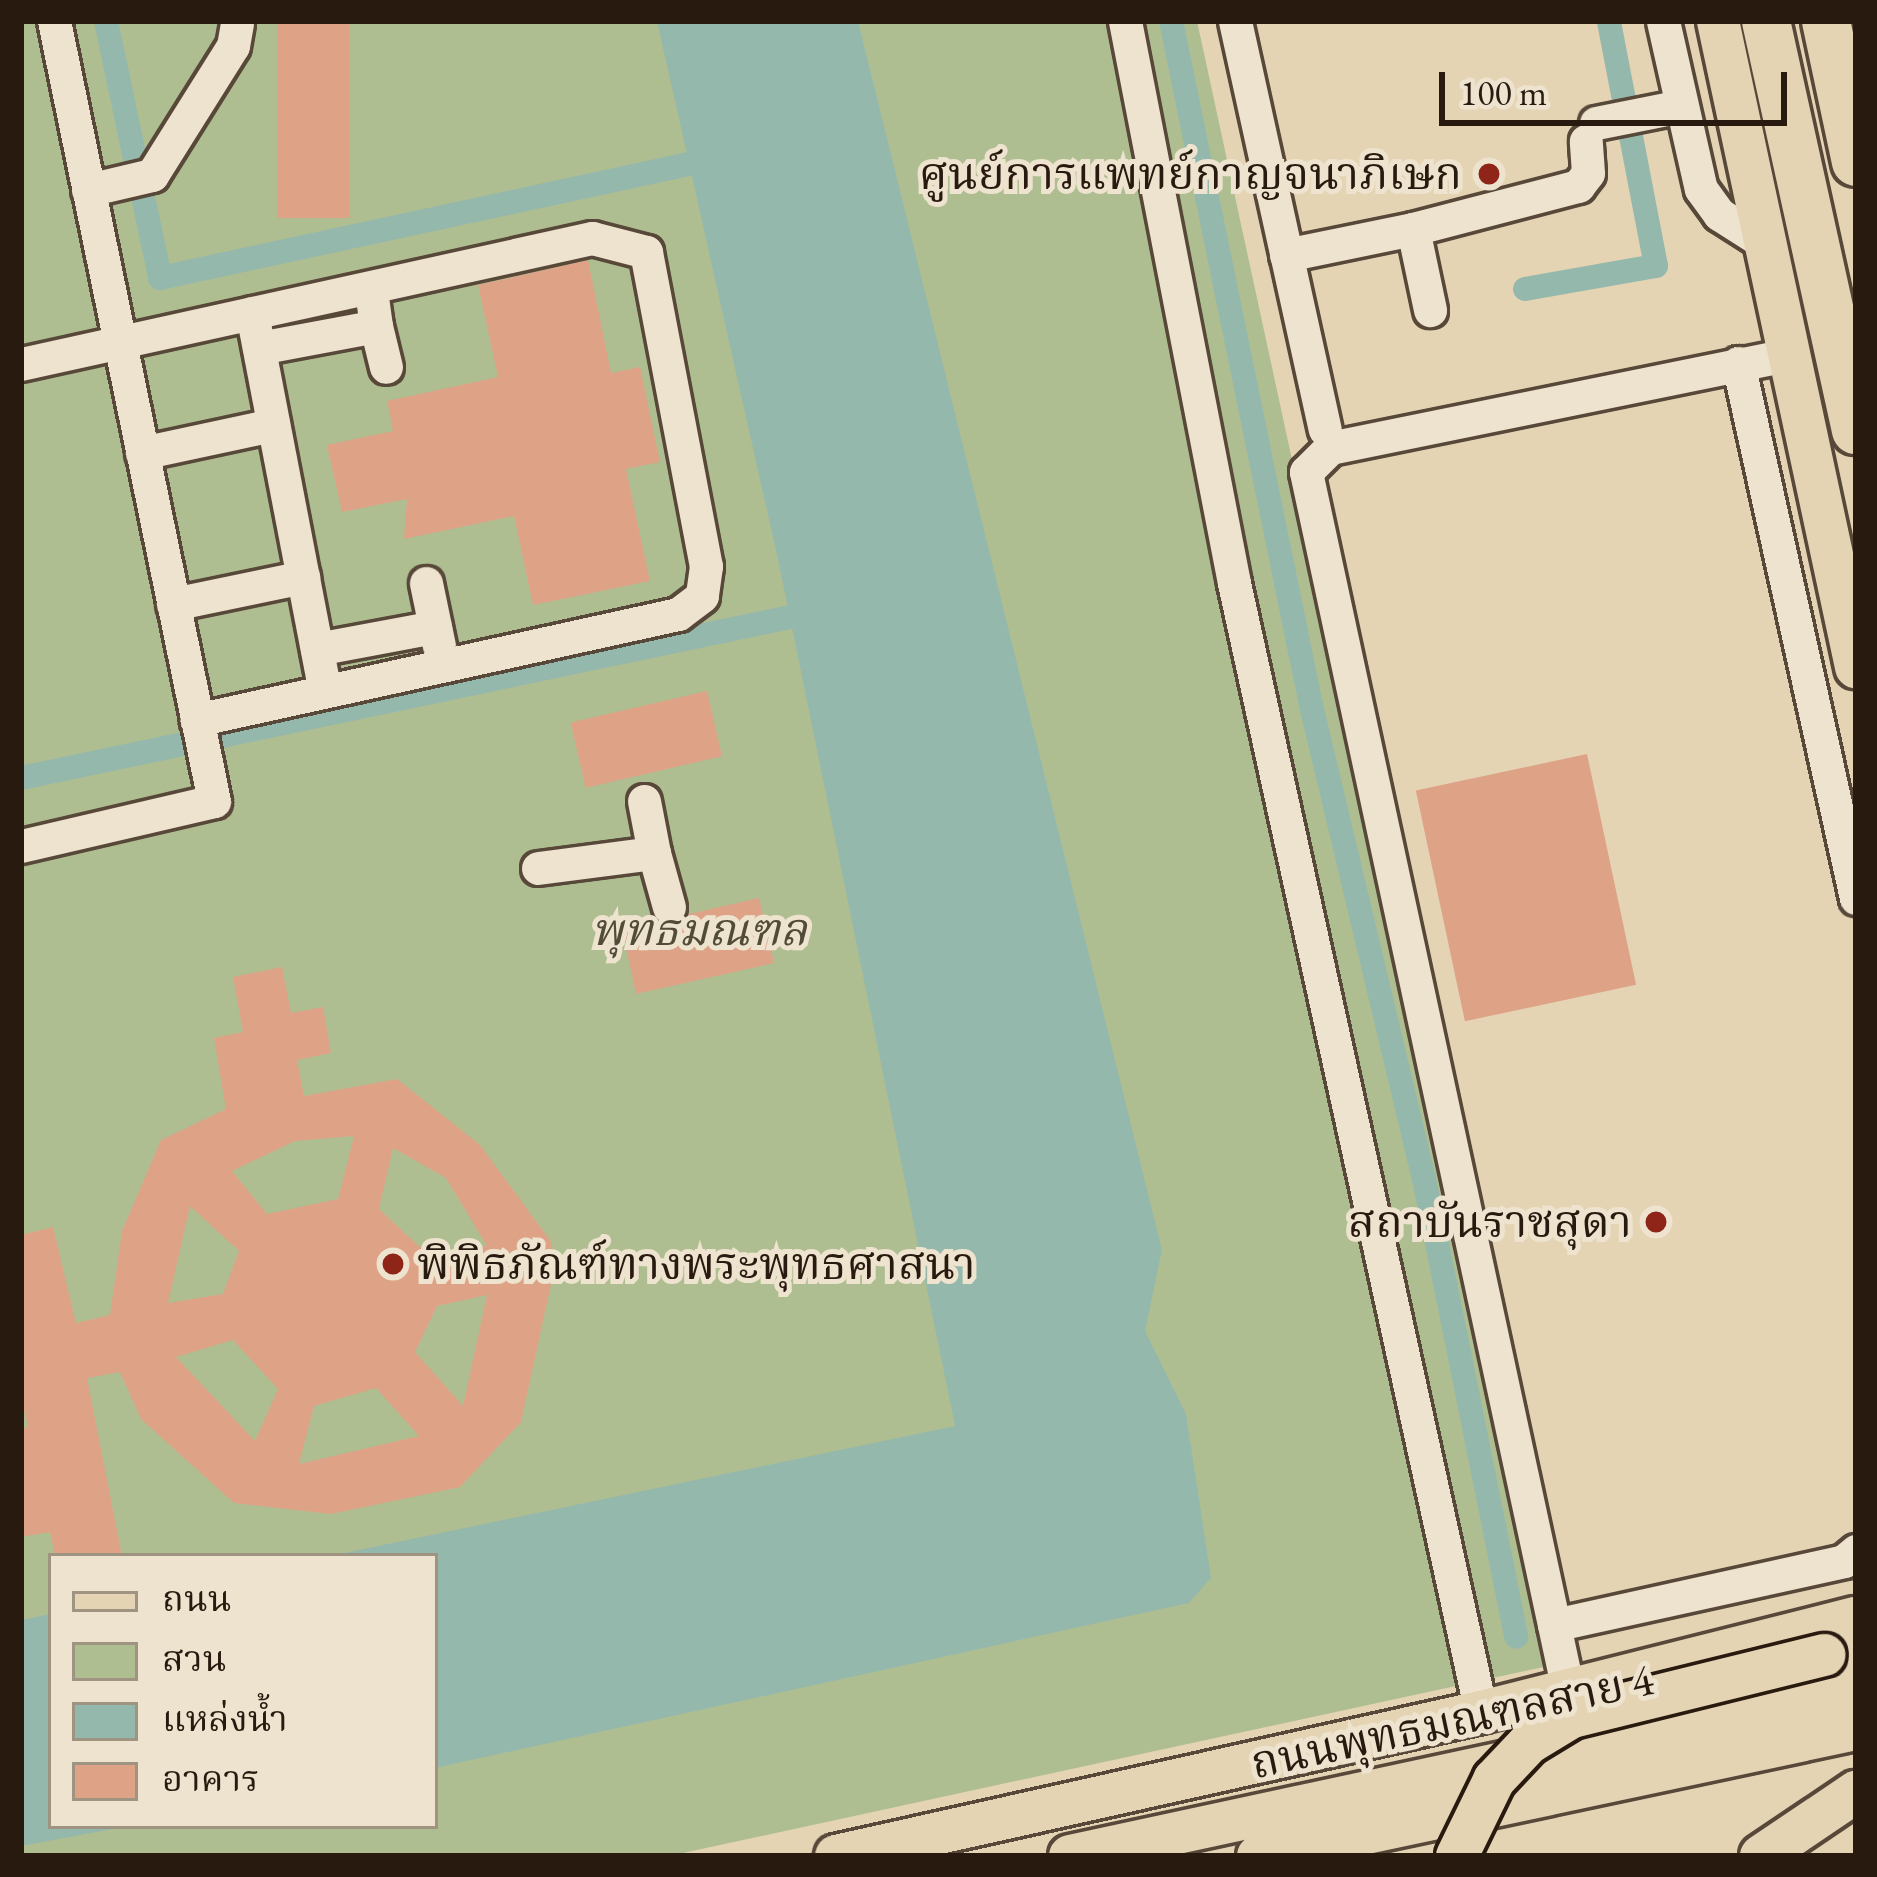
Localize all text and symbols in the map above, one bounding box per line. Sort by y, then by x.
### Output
scale bar [1445,48,1793,122]
text: 100 m [1460,69,1547,116]
place label: ศูนย์การแพทย์กาญจนาภิเษก [919,147,1462,201]
marker: ศูนย์การแพทย์กาญจนาภิเษก [1473,158,1505,190]
park label: พุทธมณฑล [591,903,807,957]
place label: สถาบันราชสุดา [1348,1195,1632,1249]
marker: สถาบันราชสุดา [1643,1209,1669,1235]
place label: พิพิธภัณฑ์ทางพระพุทธศาสนา [417,1237,976,1291]
marker: พิพิธภัณฑ์ทางพระพุทธศาสนา [380,1251,406,1277]
legend [48,1553,438,1829]
text: ถนน [162,1575,232,1622]
text: สวน [162,1635,226,1682]
street label: ถนนพุทธมณฑลสาย 4 [1246,1652,1658,1790]
text: แหล่งน้ำ [162,1695,288,1742]
text: อาคาร [162,1755,259,1802]

